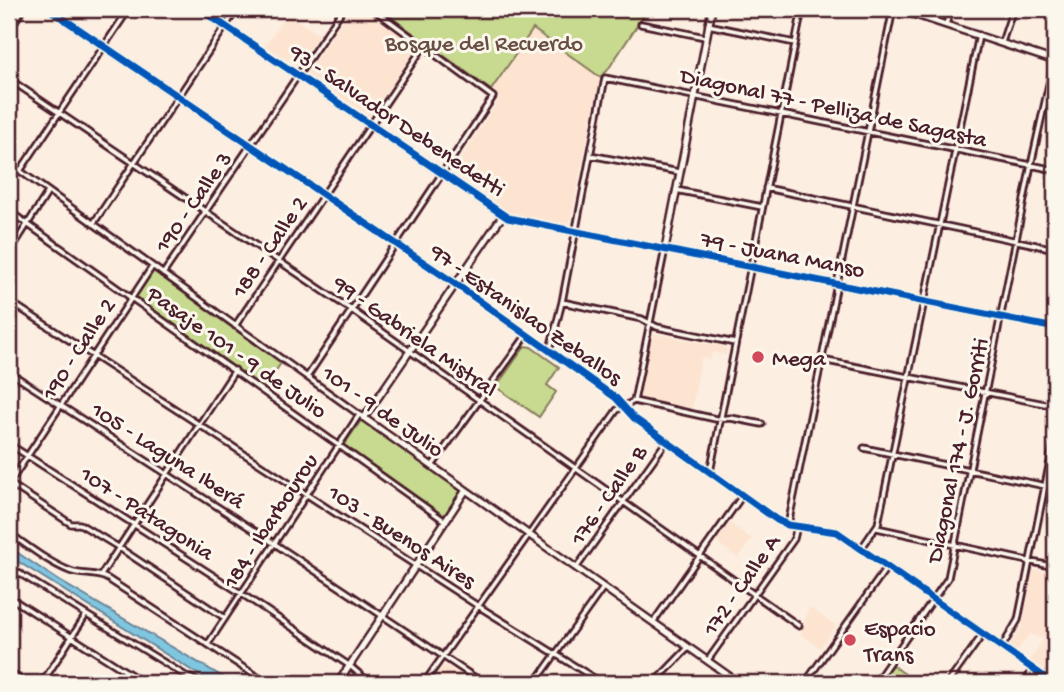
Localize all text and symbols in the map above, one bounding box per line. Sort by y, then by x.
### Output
park label: Bosque del Recuerdo [384,32,583,59]
street label: 93 - Salvador Debenedetti [282,39,509,204]
street label: Diagonal 77 - Pelliza de Sagasta [676,63,990,155]
street label: 190 - Calle 3 [150,148,239,259]
street label: 188 - Calle 2 [227,192,315,305]
street label: 79 - Juana Manso [697,227,867,286]
street label: 97 - Estanislao Zeballos [423,239,627,393]
street label: 99 - Gabriela Mistral [326,271,501,404]
street label: Pasaje 101 - 9 de Julio [140,281,331,426]
street label: 190 - Calle 2 [36,294,123,407]
street label: Diagonal 174 - J. Gorriti [922,336,996,568]
place label: Mega [772,347,827,374]
marker: Mega [750,349,766,365]
street label: 101 - 9 de Julio [315,360,448,465]
street label: 105 - Laguna Iberá [85,397,250,517]
street label: 176 - Calle B [565,440,655,552]
street label: 184 - Ibarbourou [218,449,326,595]
street label: 107 - Patagonia [73,461,219,569]
street label: 103 - Buenos Aires [321,480,480,596]
street label: 172 - Calle A [698,529,788,642]
place label: Espacio Trans [862,617,936,670]
marker: Espacio Trans [842,632,858,648]

